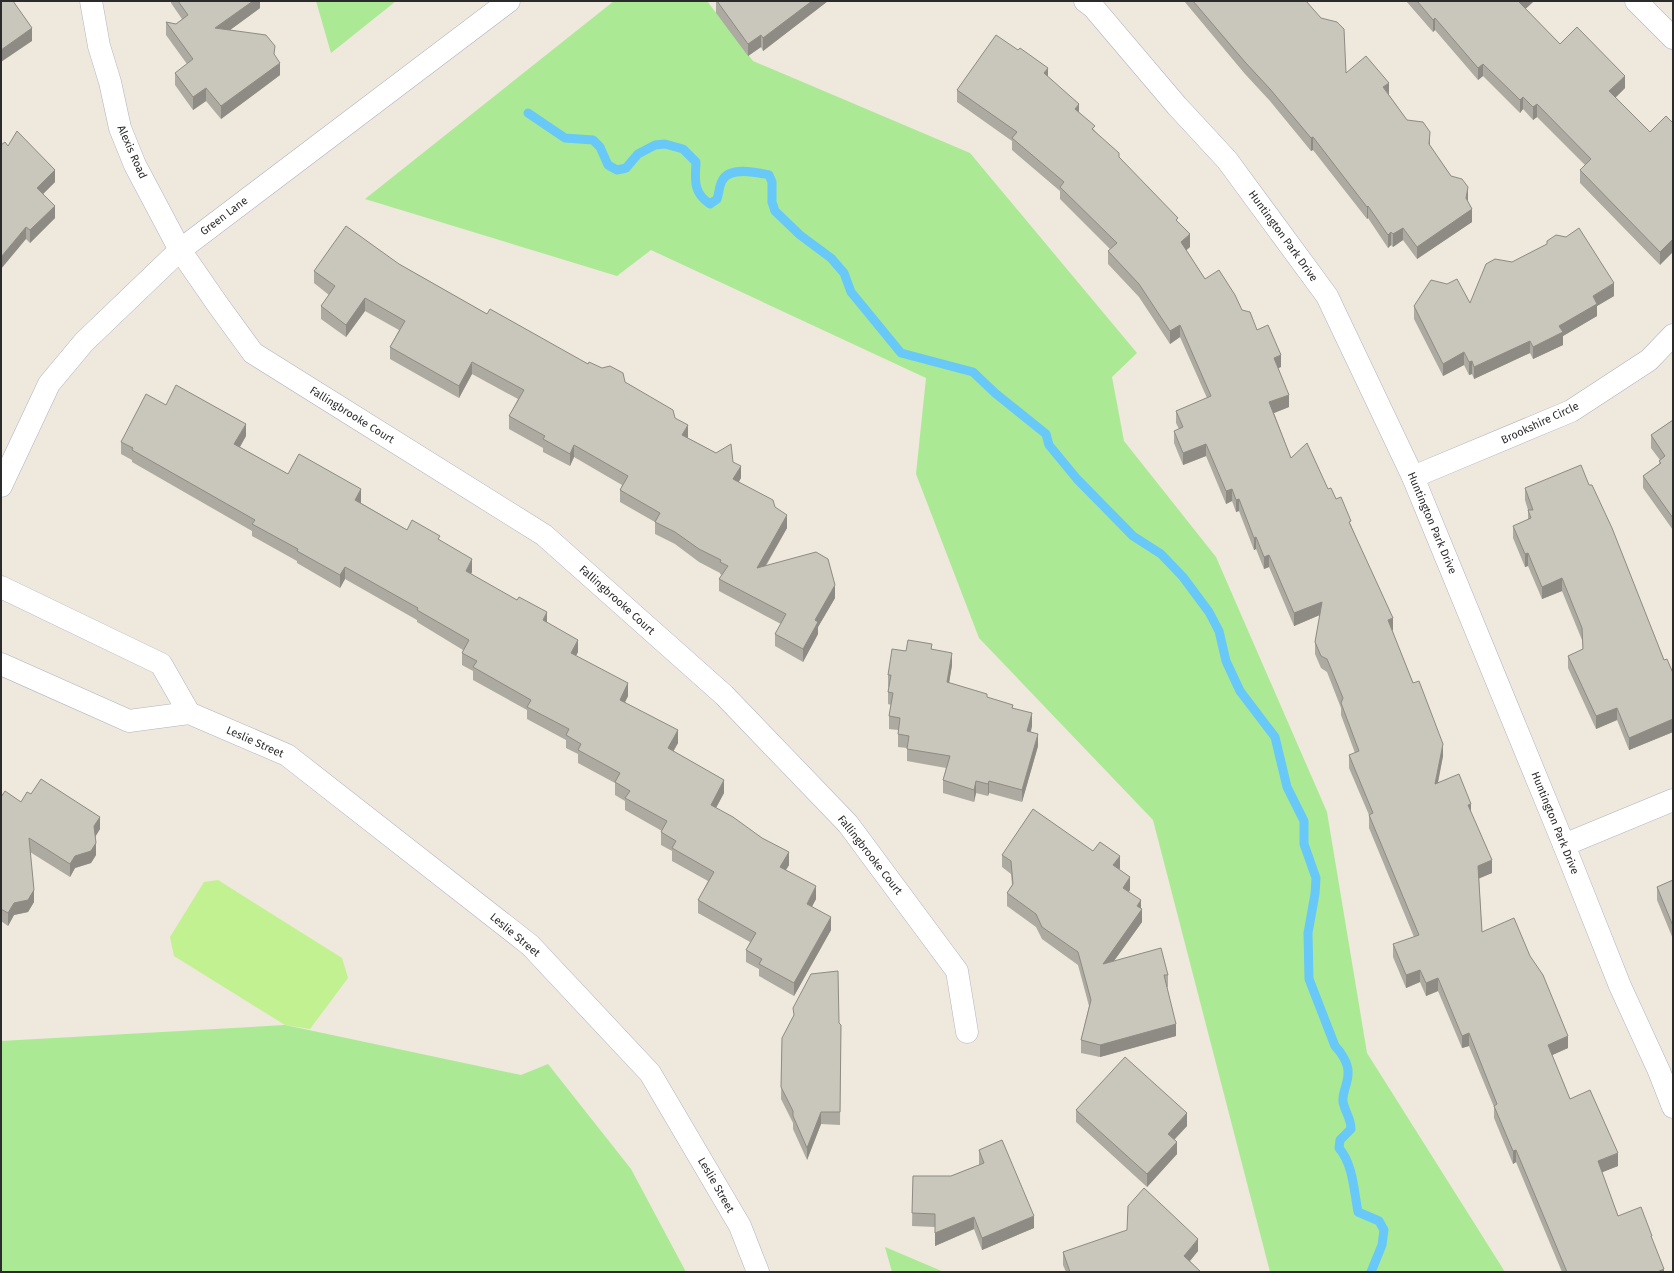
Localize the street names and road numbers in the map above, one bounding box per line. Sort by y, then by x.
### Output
street label: Alexis Road [114,123,150,181]
street label: Huntington Park Drive [1246,188,1320,284]
street label: Green Lane [198,194,250,238]
street label: Fallingbrooke Court [307,384,397,446]
street label: Brookshire Circle [1499,399,1581,447]
street label: Huntington Park Drive [1405,470,1459,576]
street label: Fallingbrooke Court [577,563,657,637]
street label: Leslie Street [224,724,286,760]
street label: Huntington Park Drive [1528,770,1582,876]
street label: Fallingbrooke Court [835,813,905,897]
street label: Leslie Street [487,910,543,960]
street label: Leslie Street [695,1155,737,1215]

